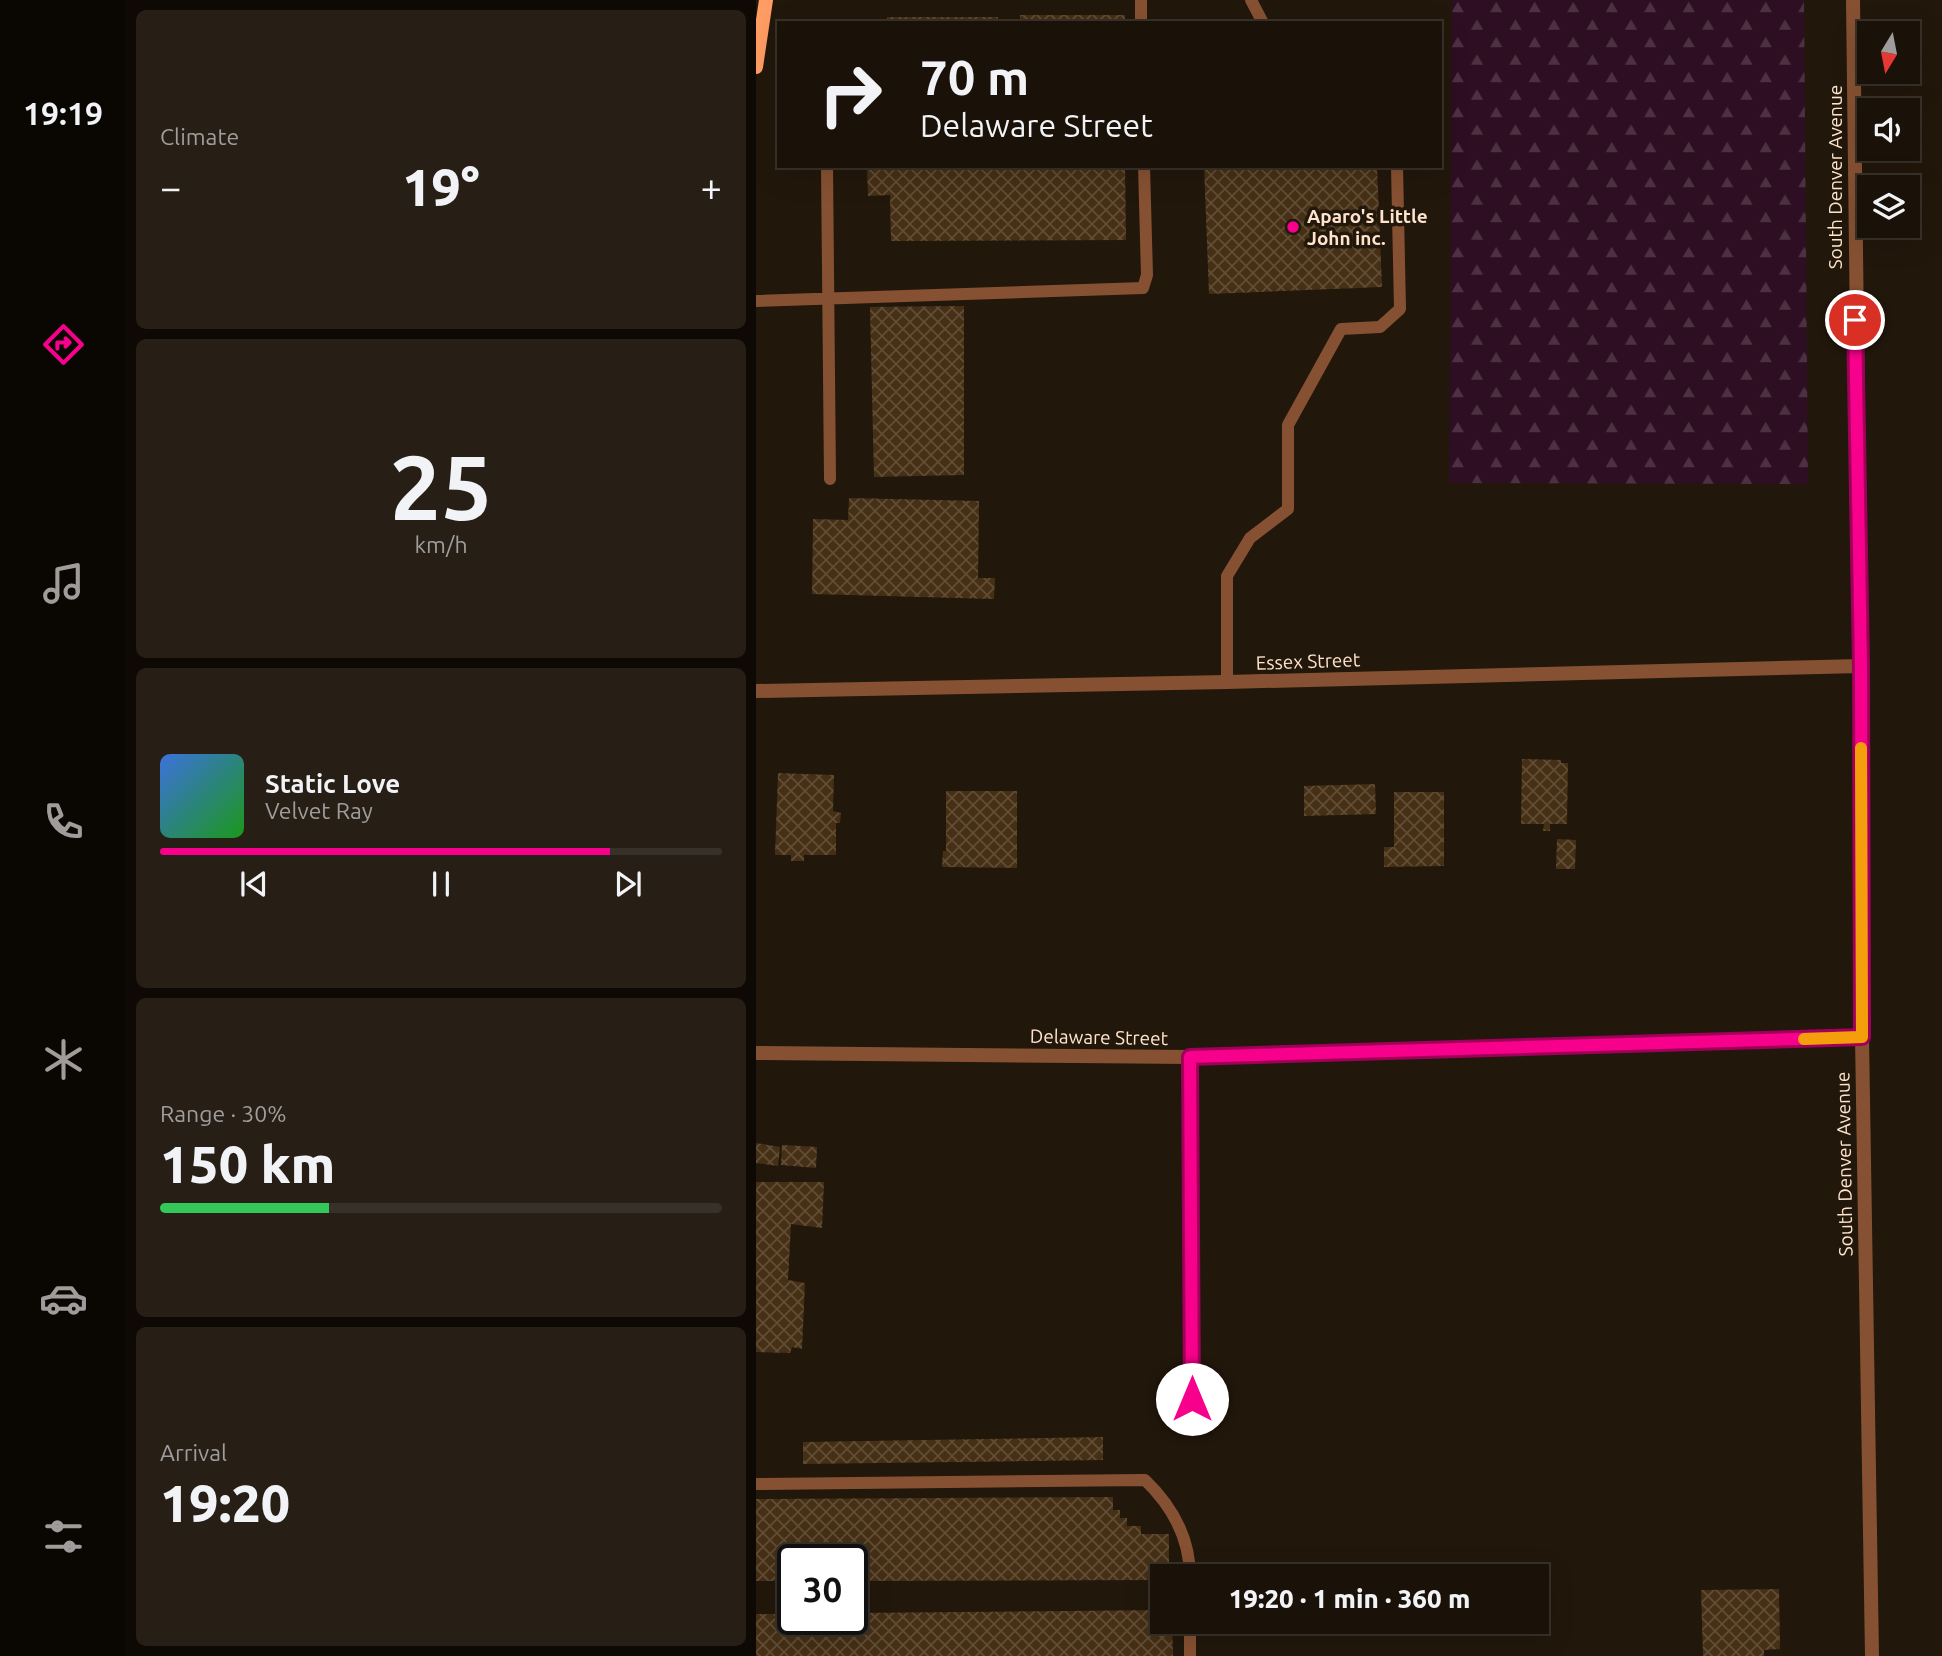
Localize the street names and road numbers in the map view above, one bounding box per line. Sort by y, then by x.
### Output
street label: South Denver Avenue [1824,85,1846,269]
street label: Essex Street [1255,648,1361,674]
street label: Delaware Street [1030,1025,1169,1049]
street label: South Denver Avenue [1831,1072,1857,1256]

